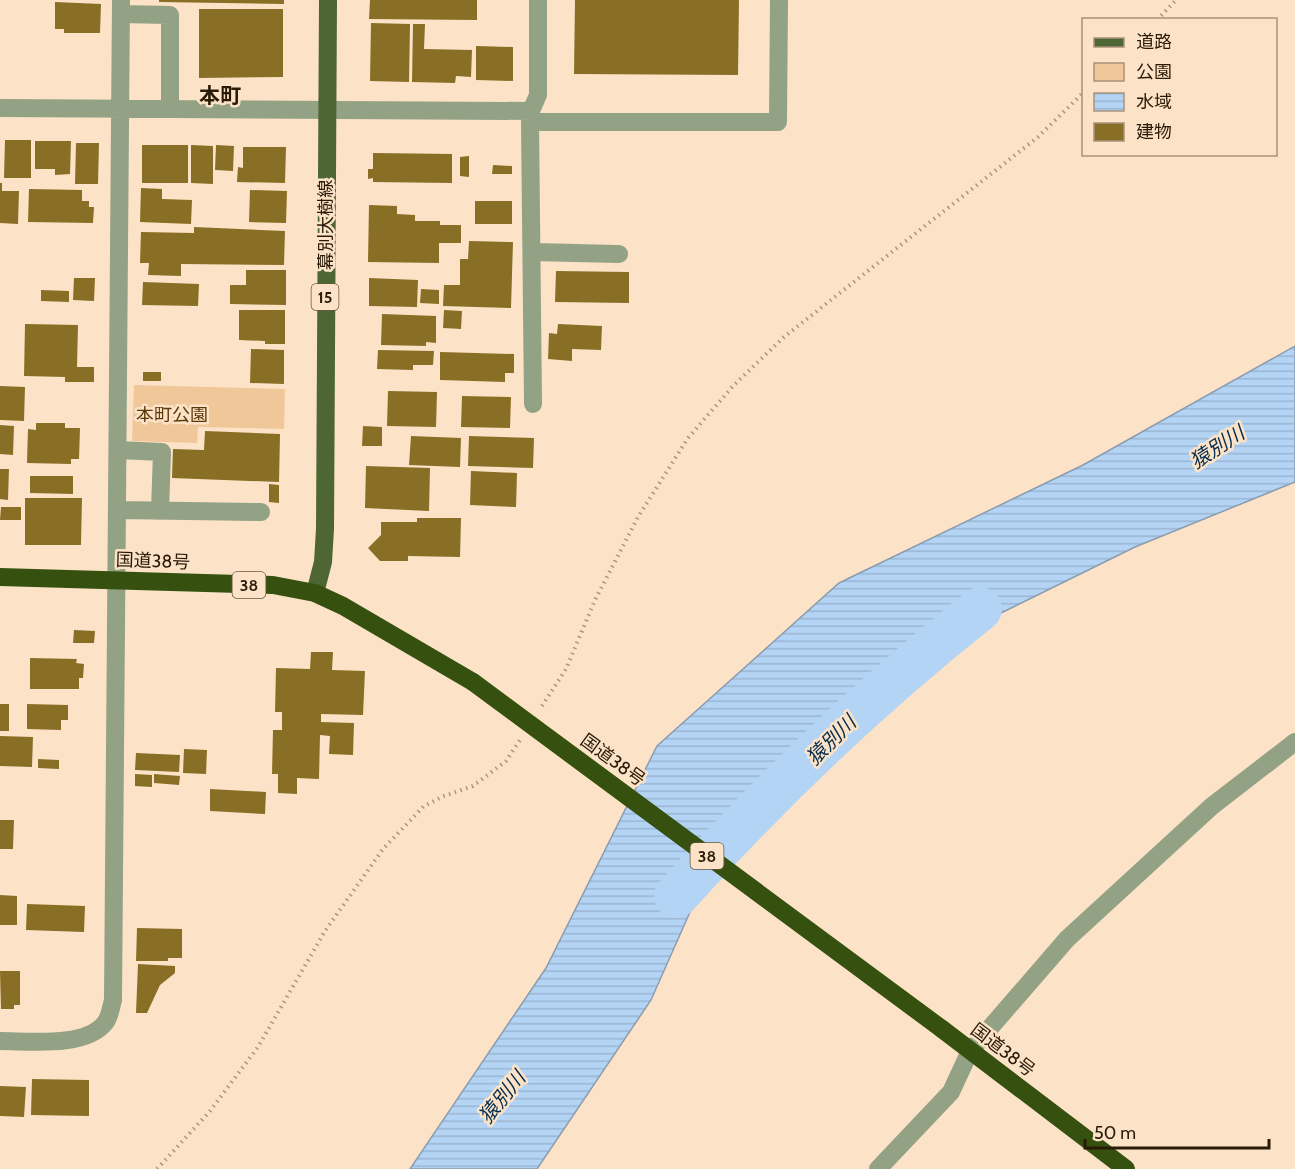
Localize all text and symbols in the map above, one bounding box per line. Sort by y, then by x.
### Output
legend [1082,18,1277,156]
text: 道路 [1136,31,1172,53]
text: 公園 [1136,61,1172,83]
district label: 本町 [199,83,241,108]
text: 水域 [1136,91,1172,113]
text: 建物 [1136,121,1172,143]
street label: 幕別大樹線 [315,180,337,270]
road number: 15 [312,284,338,310]
park label: 本町公園 [136,404,208,426]
water label: 猿別川 [1185,420,1250,473]
street label: 国道38号 [115,549,191,573]
road number: 38 [232,572,266,598]
water label: 猿別川 [801,709,862,770]
street label: 国道38号 [576,729,650,791]
road number: 38 [690,843,724,869]
street label: 国道38号 [967,1019,1039,1081]
water label: 猿別川 [474,1065,531,1128]
scale bar [1085,1112,1270,1150]
text: 50 m [1094,1122,1136,1144]

